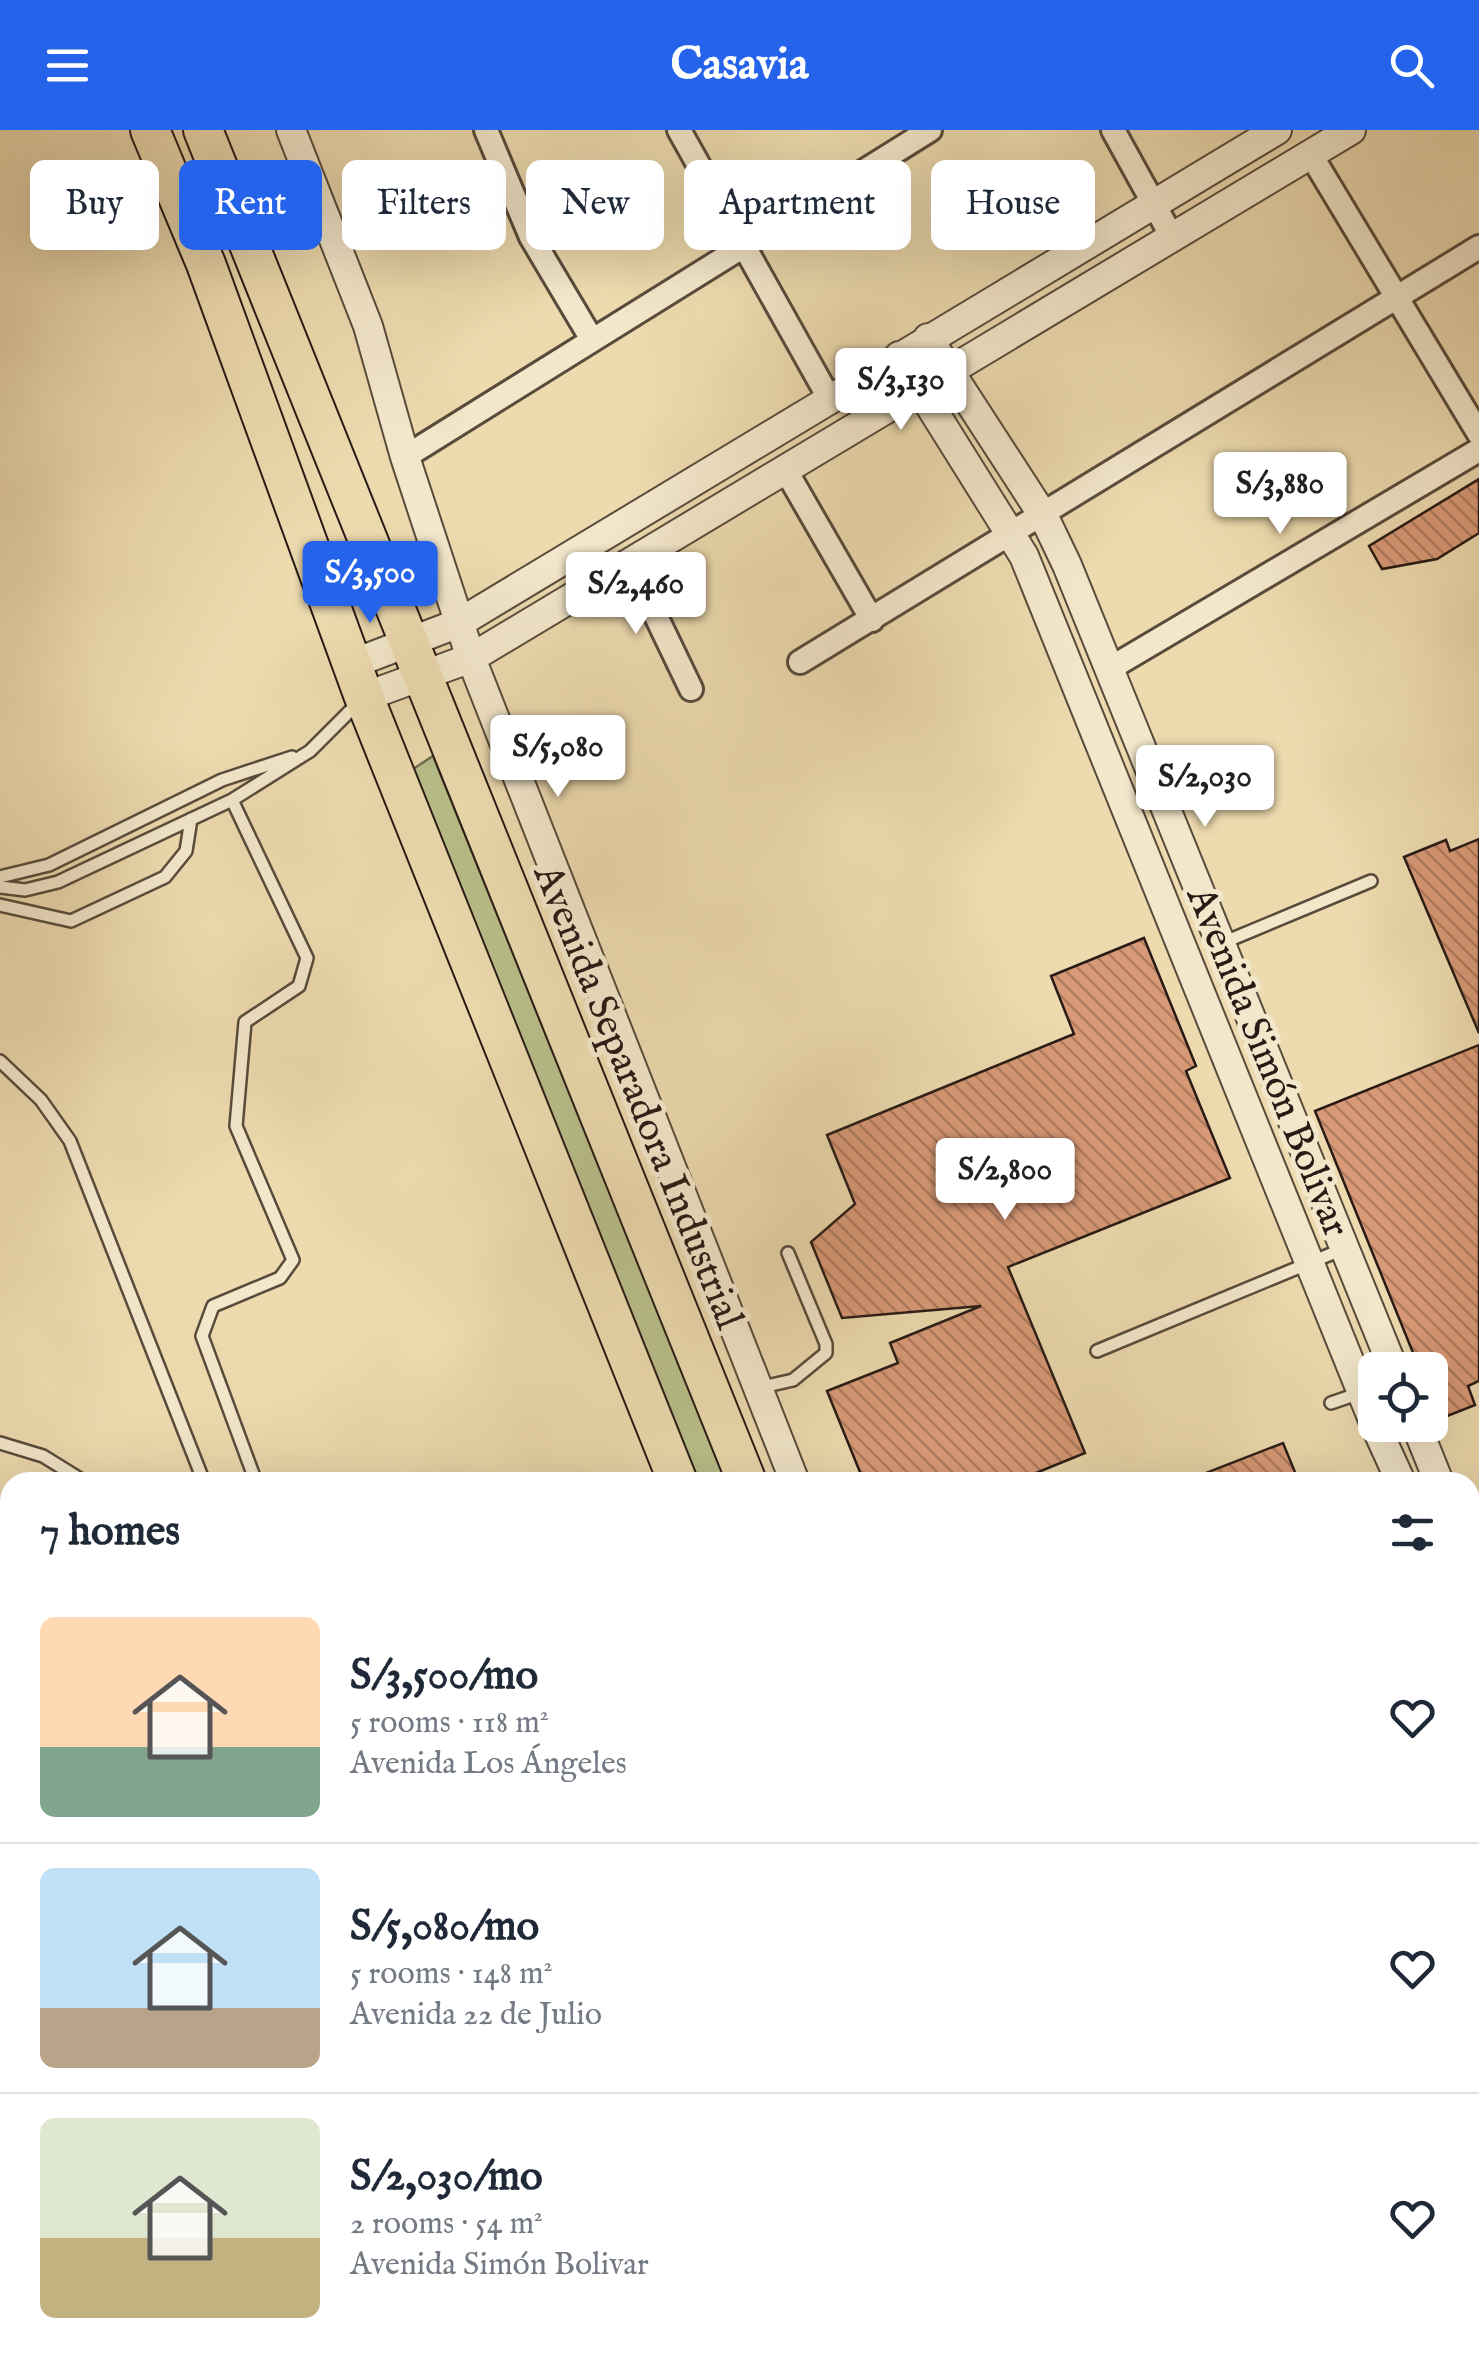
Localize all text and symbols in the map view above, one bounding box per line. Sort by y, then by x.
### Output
text: Casavia [671,37,808,94]
icon: menu [40,38,95,93]
icon: search [1384,38,1439,93]
chip: Buy [30,160,159,250]
chip: Rent [179,160,322,250]
chip: Filters [342,160,506,250]
chip: New [526,160,664,250]
chip: Apartment [684,160,911,250]
chip: House [931,160,1095,250]
pin: S/3,130 [809,348,993,433]
text: S/3,130 [857,360,945,401]
pin: S/3,880 [1188,452,1372,537]
text: S/3,880 [1236,464,1324,505]
pin: S/3,500 [278,541,462,626]
pin: S/2,460 [544,552,728,637]
text: S/3,500 [325,553,415,594]
text: S/2,460 [588,564,684,605]
pin: S/5,080 [466,715,650,800]
text: S/5,080 [512,727,604,768]
pin: S/2,030 [1113,745,1297,830]
text: S/2,030 [1158,757,1252,798]
street label: Avenida Separadora Industrial [520,857,753,1337]
street label: Avenida Simón Bolivar [1173,879,1360,1245]
pin: S/2,800 [913,1138,1097,1223]
text: S/2,800 [958,1150,1052,1191]
map controls [1358,1352,1448,1442]
button: locate [1358,1352,1448,1442]
icon: filters [1385,1505,1440,1560]
text: 7 homes [40,1506,180,1559]
text: S/3,500/mo [350,1650,538,1703]
icon: home [120,1657,240,1777]
icon: heart [1385,1690,1440,1745]
text: 5 rooms · 118 m² [350,1703,549,1744]
text: Avenida Los Ángeles [350,1744,627,1785]
text: S/5,080/mo [350,1901,539,1954]
icon: home [120,1908,240,2028]
icon: heart [1385,1941,1440,1996]
text: 5 rooms · 148 m² [350,1954,553,1995]
text: Avenida 22 de Julio [350,1995,602,2036]
text: S/2,030/mo [350,2151,543,2204]
icon: home [120,2158,240,2278]
icon: heart [1385,2191,1440,2246]
text: 2 rooms · 54 m² [350,2204,543,2245]
text: Avenida Simón Bolivar [350,2245,649,2286]

